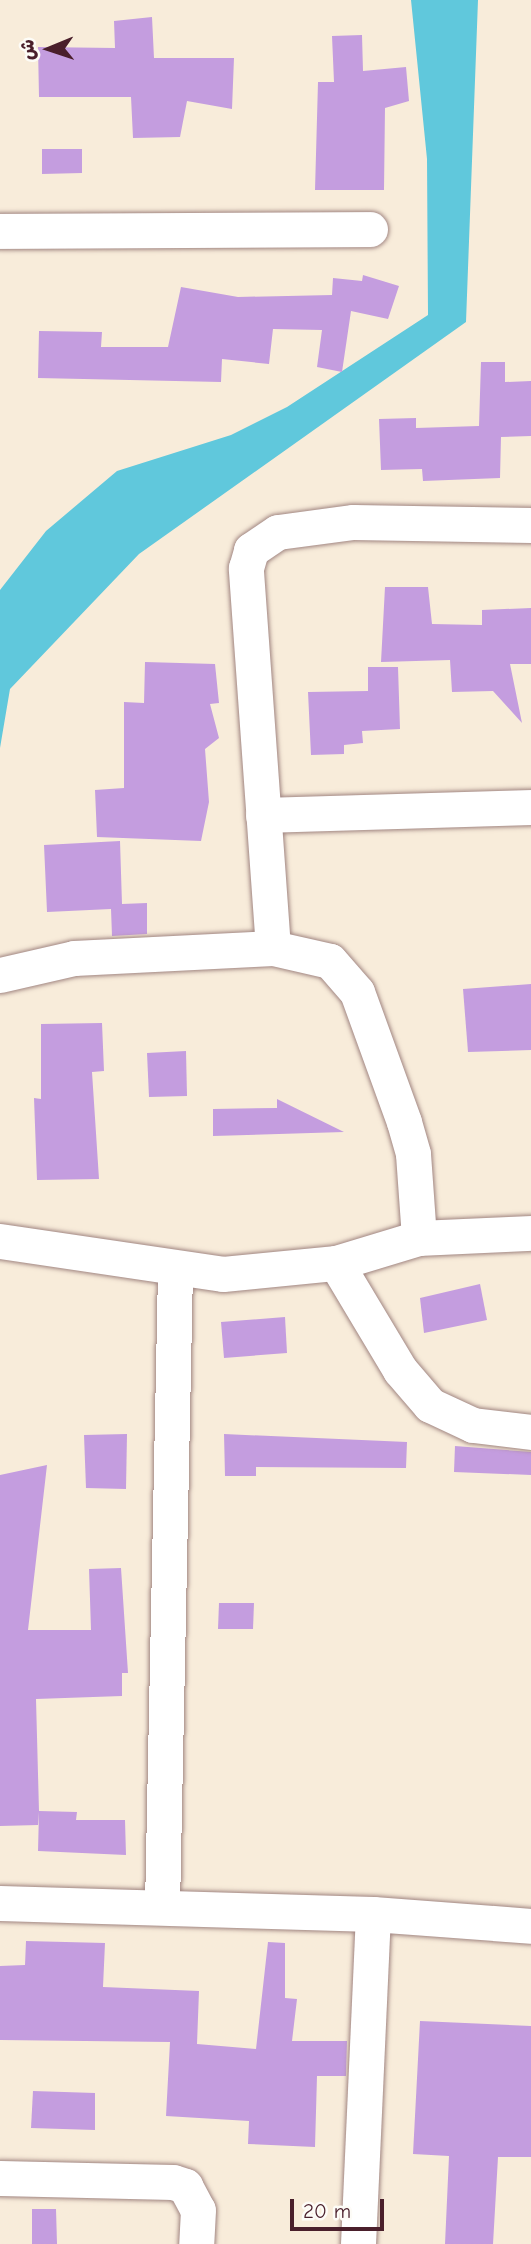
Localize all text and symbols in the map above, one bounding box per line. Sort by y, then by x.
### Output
north arrow [14,14,84,84]
text: ش [17,39,39,61]
scale bar [293,2184,388,2228]
text: 20 m [303,2199,351,2223]

